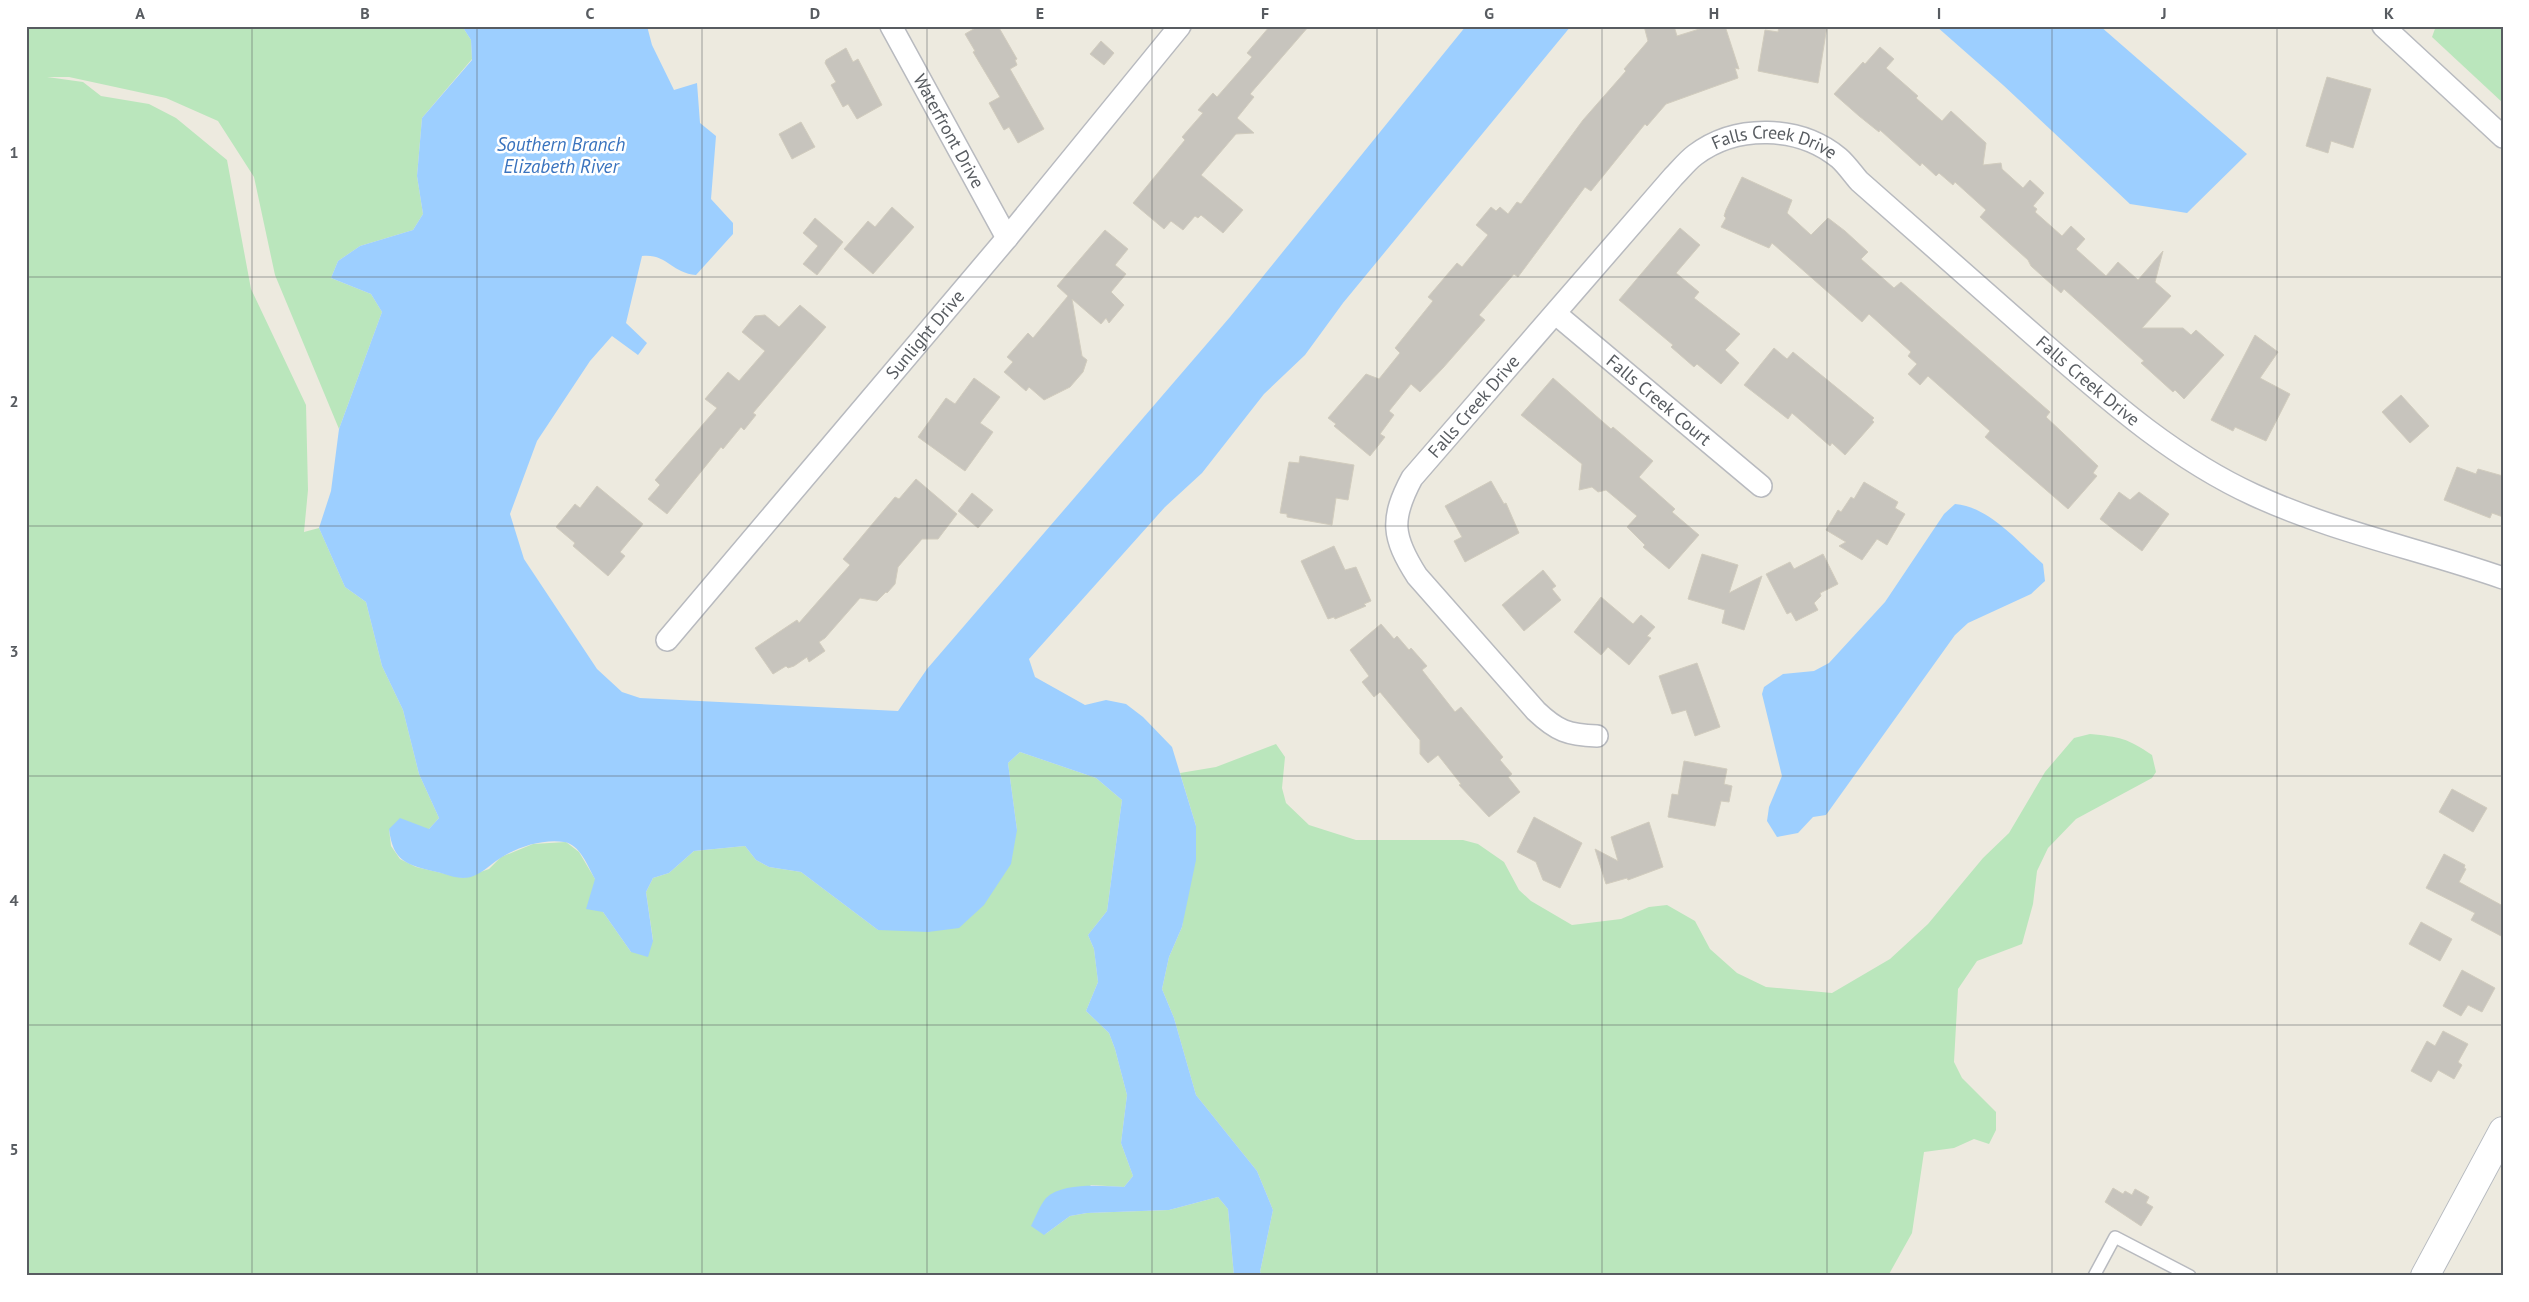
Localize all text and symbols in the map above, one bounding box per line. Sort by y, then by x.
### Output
text: A [135,3,145,23]
text: B [360,3,370,23]
text: C [586,3,595,23]
text: D [810,3,820,23]
text: E [1036,3,1044,23]
text: F [1261,3,1269,23]
text: G [1484,3,1494,23]
text: H [1709,3,1719,23]
text: I [1937,3,1941,23]
text: J [2160,3,2167,23]
text: K [2384,3,2394,23]
street label: Waterfront Drive [908,70,990,192]
street label: Falls Creek Drive [1708,120,1842,164]
water label: Southern Branch Elizabeth River [497,132,625,178]
text: 1 [9,142,19,162]
street label: Sunlight Drive [881,285,969,384]
street label: Falls Creek Drive [2032,330,2145,431]
street label: Falls Creek Court [1602,349,1716,450]
street label: Falls Creek Drive [1423,350,1524,462]
text: 2 [9,391,19,411]
text: 3 [9,641,19,661]
text: 4 [9,890,19,910]
text: 5 [9,1139,19,1159]

